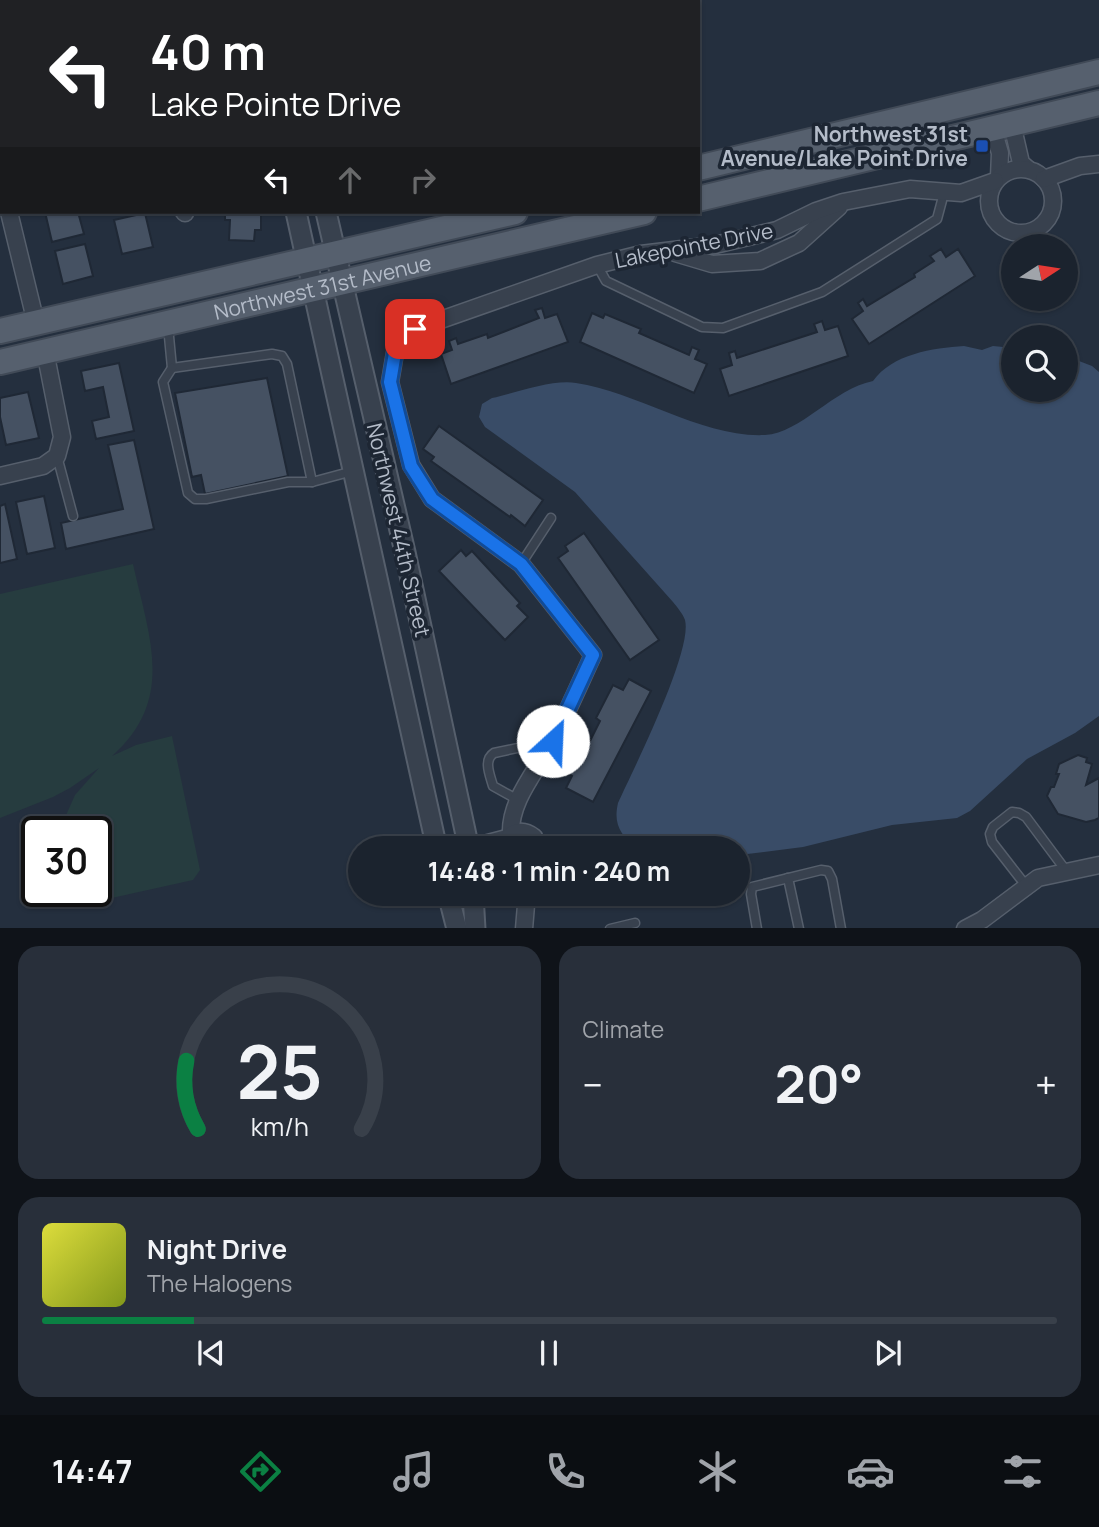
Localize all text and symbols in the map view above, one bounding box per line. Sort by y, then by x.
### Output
text: 40 m [150,18,266,85]
icon: left [35,28,126,119]
text: Lake Pointe Drive [150,82,402,126]
place label: Northwest 31st Avenue/Lake Point Drive [721,120,968,172]
marker: Northwest 31st Avenue/Lake Point Drive [974,138,990,154]
icon: left [258,161,296,199]
icon: ahead [331,161,369,199]
icon: right [404,161,442,199]
street label: Lakepointe Drive [613,216,775,274]
north arrow [1001,234,1078,312]
map controls [1001,234,1078,402]
street label: Northwest 31st Avenue [211,248,434,326]
pin [385,299,445,359]
icon: arrive [396,310,434,348]
button: search [1001,325,1078,402]
street label: Northwest 44th Street [361,420,437,640]
position arrow [516,704,590,778]
speed limit sign: 30 [21,816,112,907]
text: 14:48 · 1 min · 240 m [428,853,670,889]
text: Climate [583,1013,664,1045]
text: 25 [236,1021,322,1121]
text: 20° [775,1048,863,1119]
text: − [583,1058,603,1110]
text: + [1035,1058,1057,1110]
text: km/h [250,1108,308,1143]
text: Night Drive [147,1231,287,1267]
text: The Halogens [147,1267,292,1299]
icon: previous [192,1334,230,1372]
icon: pause [530,1334,568,1372]
icon: next [869,1334,907,1372]
icon: directions [236,1447,285,1496]
icon: music [389,1447,438,1496]
icon: phone [541,1447,590,1496]
icon: climate [693,1447,742,1496]
icon: car [846,1447,895,1496]
icon: filters [998,1447,1047,1496]
text: 14:47 [52,1449,133,1493]

